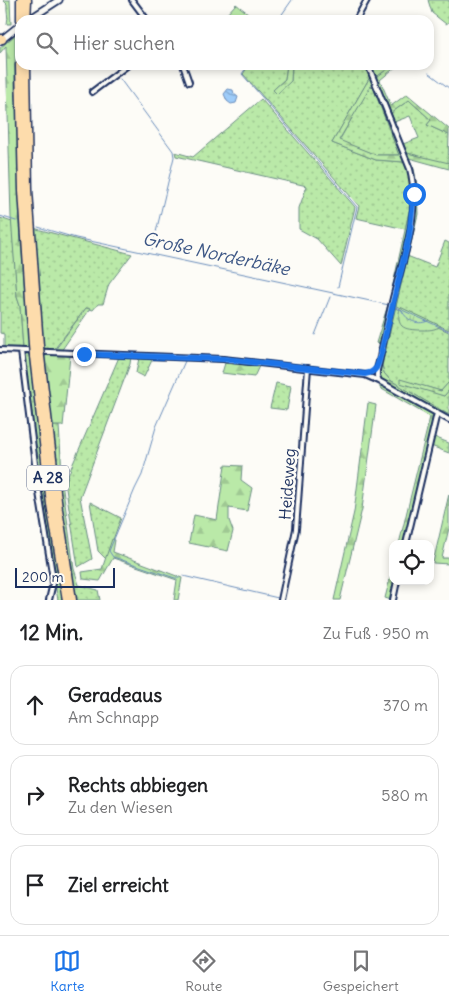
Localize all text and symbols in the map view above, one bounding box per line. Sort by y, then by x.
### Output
search box [15,15,434,70]
icon: search [33,29,61,57]
text: Hier suchen [73,31,175,55]
route start [403,183,426,206]
water label: Große Norderbäke [140,227,293,281]
route end [73,343,96,366]
street label: Heideweg [275,448,299,520]
road number: A 28 [27,466,69,490]
map controls [389,540,434,585]
button: locate [389,540,434,585]
scale bar [15,565,115,588]
text: 200 m [22,568,64,586]
text: 12 Min. [20,619,83,646]
text: Zu Fuß · 950 m [323,623,429,643]
text: Geradeaus [68,683,162,707]
icon: ahead [21,691,49,719]
text: 370 m [383,695,428,715]
text: Am Schnapp [68,707,159,727]
text: Rechts abbiegen [68,773,208,797]
icon: right [21,781,49,809]
text: 580 m [381,785,428,805]
text: Zu den Wiesen [68,797,173,817]
icon: arrive [21,871,49,899]
text: Ziel erreicht [68,873,169,897]
tab: Karte [50,947,85,995]
tab: Route [185,947,222,995]
tab: Gespeichert [323,947,399,995]

